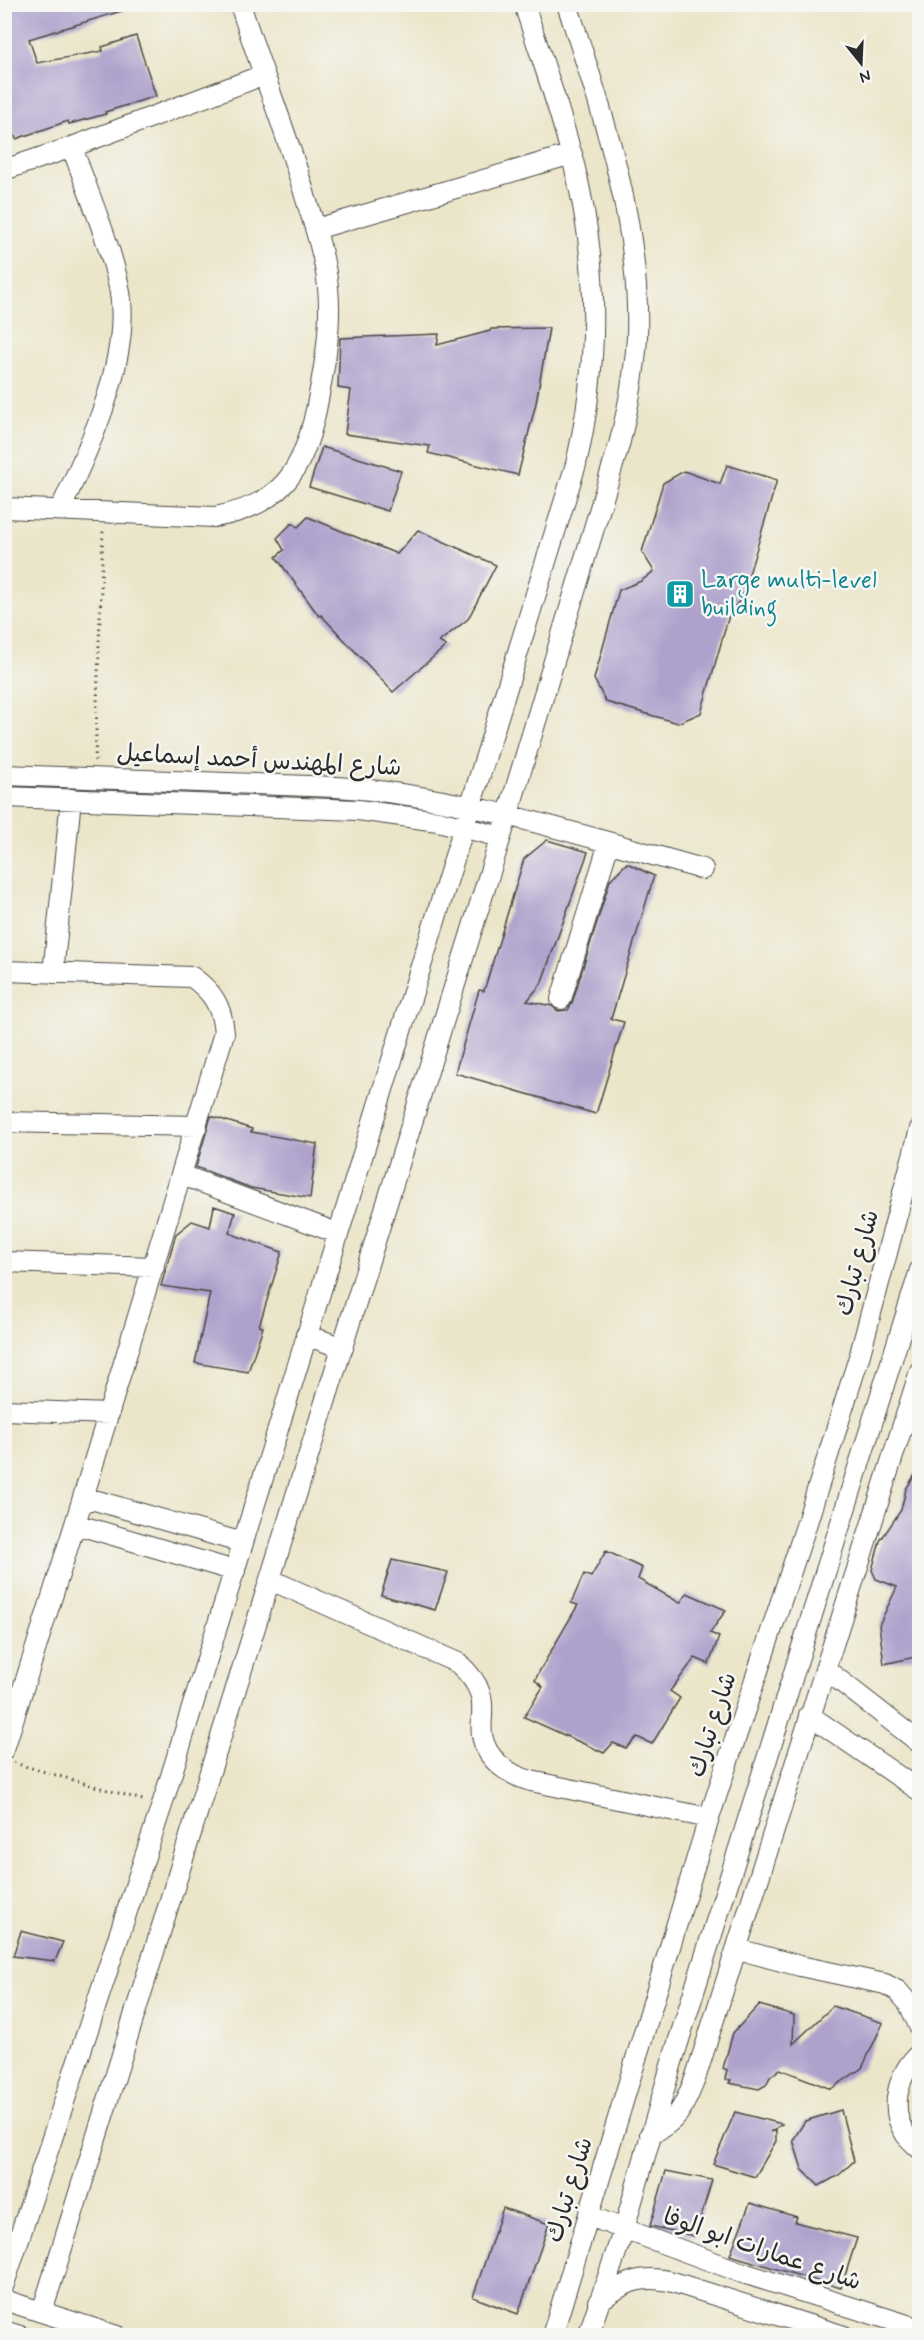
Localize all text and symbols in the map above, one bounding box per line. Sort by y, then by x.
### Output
north arrow [831,33,891,93]
text: N [857,64,873,87]
place label: Large multi-level building [701,565,877,627]
building icon: Large multi-level building [664,578,696,610]
street label: شارع المهندس أحمد إسماعيل [116,737,402,784]
street label: شارع تبارك [829,1207,887,1319]
street label: شارع تبارك [681,1669,745,1781]
street label: شارع تبارك [539,2134,601,2246]
street label: شارع عمارات ابو الوفا [659,2202,865,2298]

